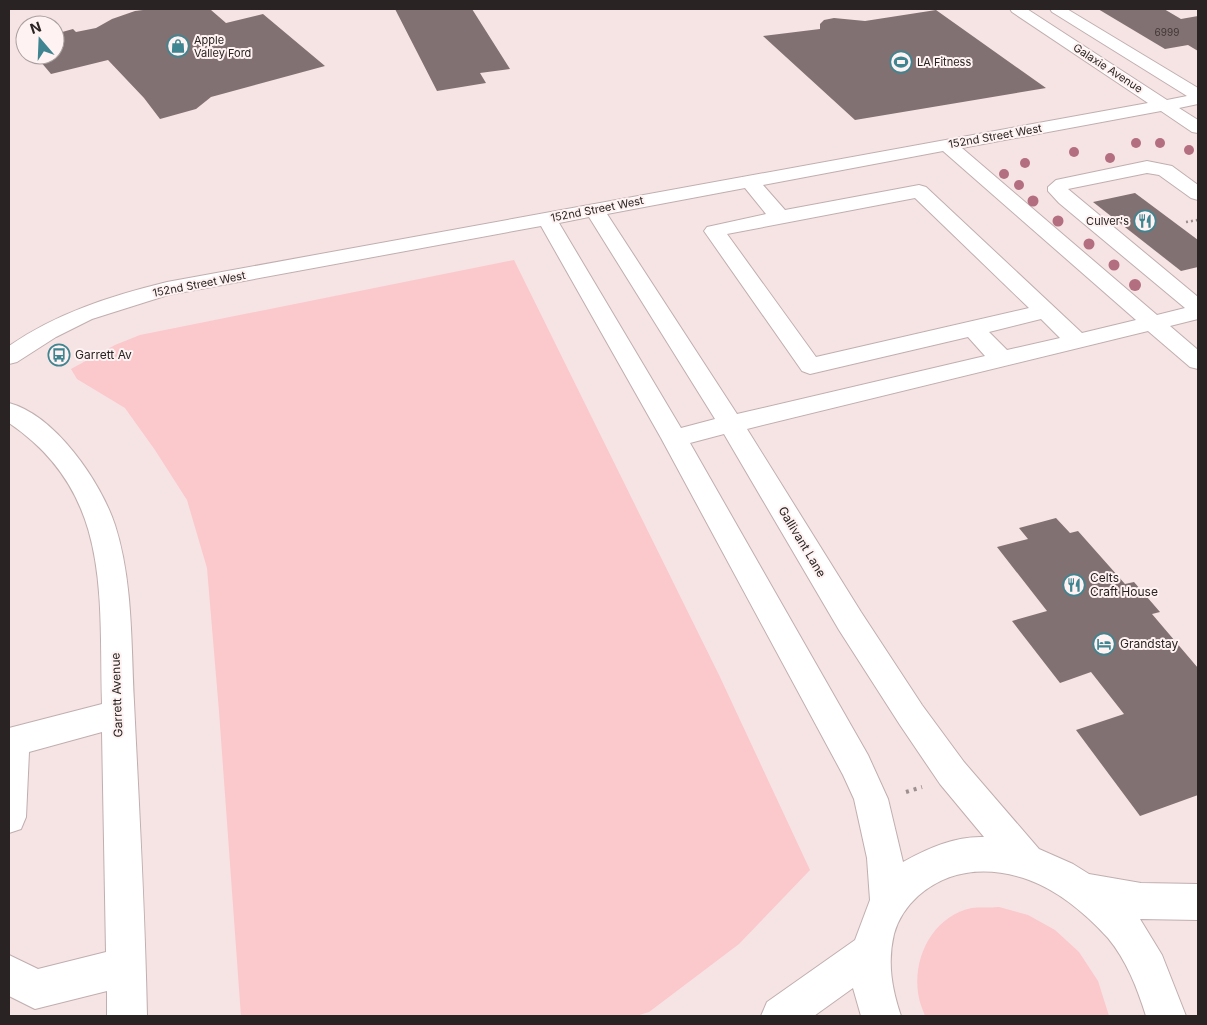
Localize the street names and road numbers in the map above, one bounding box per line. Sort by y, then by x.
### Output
street label: Galaxie Avenue [1071,40,1145,96]
street label: 152nd Street West [947,121,1043,151]
street label: 152nd Street West [549,193,645,225]
street label: 152nd Street West [151,268,247,300]
street label: Gallivant Lane [775,504,829,580]
street label: Garrett Avenue [108,652,125,738]

